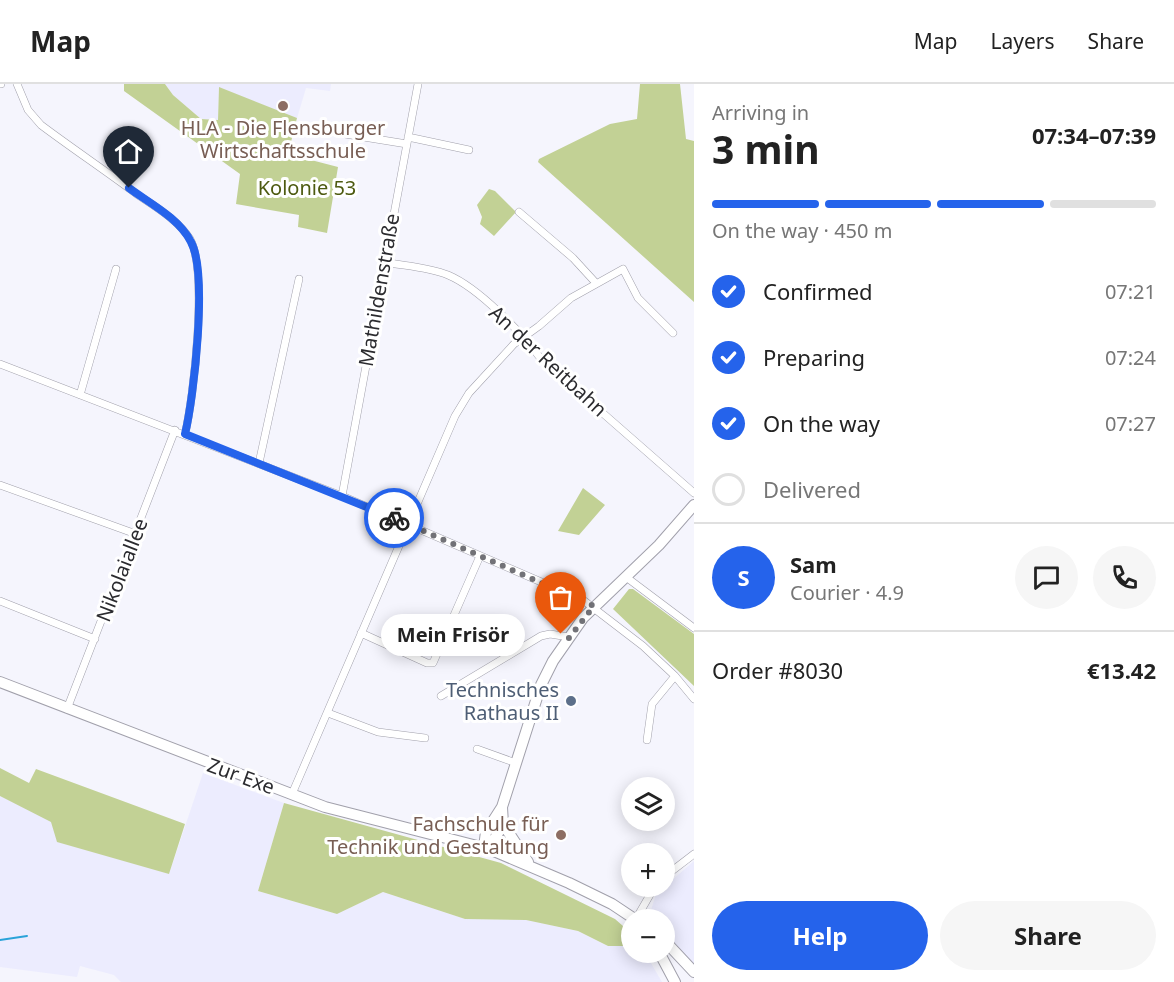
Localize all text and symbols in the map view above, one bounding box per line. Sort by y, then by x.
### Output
text: Map [30,22,91,60]
text: Map [914,27,958,55]
text: Layers [991,27,1055,55]
text: Share [1088,27,1144,55]
marker: HLA - Die Flensburger Wirtschaftsschule [276,99,290,113]
text: Arriving in [712,99,809,126]
place label: HLA - Die Flensburger Wirtschaftsschule [181,114,385,164]
text: 07:34–07:39 [1032,120,1156,150]
text: 3 min [712,122,819,175]
pin [103,126,154,188]
icon: home [112,135,145,168]
park label: Kolonie 53 [258,174,356,201]
street label: Mathildenstraße [352,211,405,369]
text: On the way · 450 m [712,217,892,244]
icon: check [712,275,745,308]
text: Confirmed [763,276,873,306]
text: 07:21 [1105,278,1156,305]
street label: An der Reitbahn [484,299,613,422]
icon: check [712,341,745,374]
text: Preparing [763,342,865,372]
text: 07:24 [1105,344,1156,371]
icon: check [712,407,745,440]
text: On the way [763,408,880,438]
text: 07:27 [1105,410,1156,437]
text: Delivered [763,474,861,504]
courier [364,488,424,548]
icon: bike [378,502,411,535]
street label: Nikolaiallee [89,514,154,625]
button: chat [1015,546,1078,609]
button: phone [1093,546,1156,609]
text: Sam [790,549,837,579]
text: S [737,562,750,592]
pin [535,572,586,634]
text: Courier · 4.9 [790,579,904,606]
icon: bag [544,581,577,614]
callout: Mein Frisör [381,613,525,655]
text: Mein Frisör [397,621,509,648]
text: Order #8030 [712,655,843,685]
text: €13.42 [1087,655,1156,685]
place label: Technisches Rathaus II [446,676,559,726]
marker: Technisches Rathaus II [564,694,578,708]
street label: Zur Exe [204,751,279,800]
map controls [621,777,675,963]
button: layers [621,777,675,831]
place label: Fachschule für Technik und Gestaltung [327,810,549,860]
marker: Fachschule für Technik und Gestaltung [554,828,568,842]
button: + [621,843,675,897]
button: Help [712,901,928,970]
button: Share [940,901,1156,970]
button: − [621,909,675,963]

